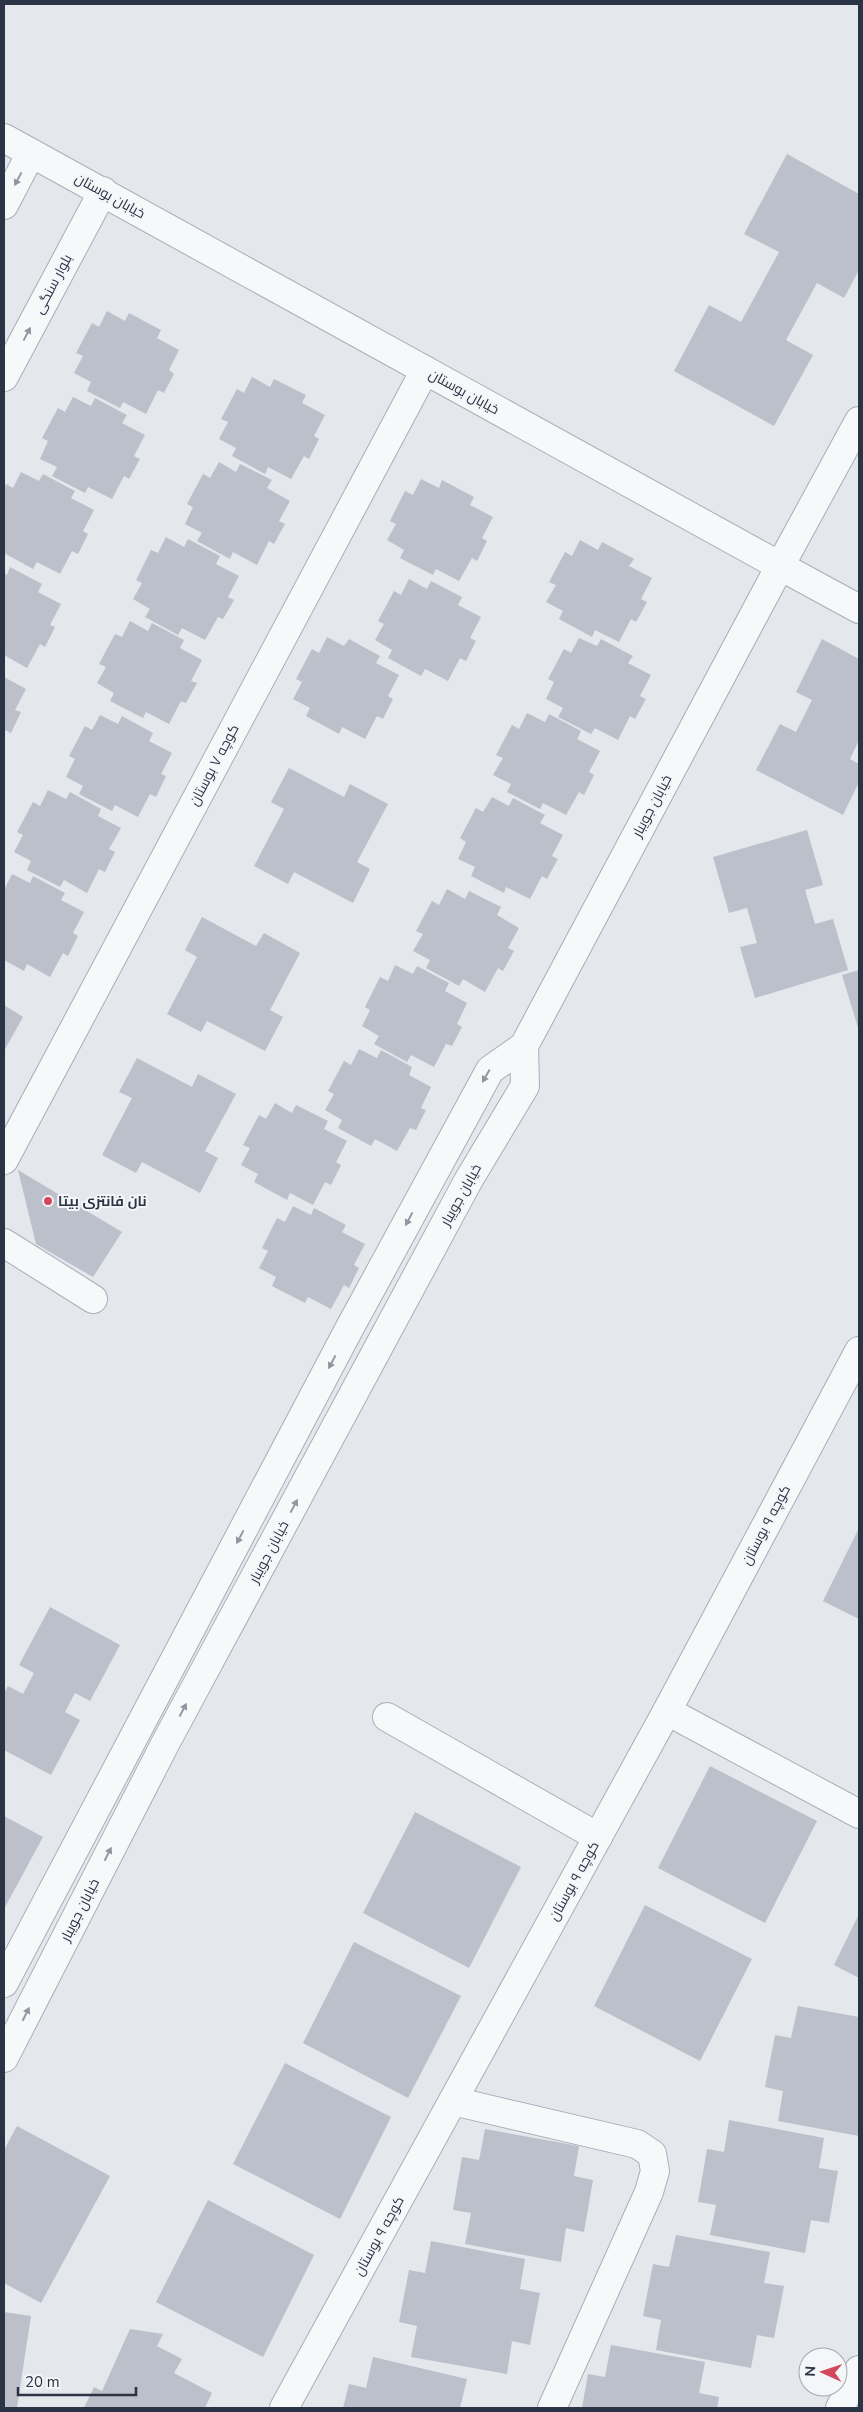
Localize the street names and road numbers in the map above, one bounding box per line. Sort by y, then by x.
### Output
street label: خیابان بوستان [71,169,149,223]
street label: بلوار سنگی [29,251,77,317]
street label: خیابان بوستان [425,365,503,419]
street label: کوچه ۷ بوستان [185,721,243,809]
street label: خیابان جویبار [627,771,676,842]
street label: خیابان جویبار [436,1161,486,1230]
street label: کوچه ۹ بوستان [737,1482,795,1568]
street label: خیابان جویبار [244,1517,293,1588]
street label: کوچه ۹ بوستان [544,1838,604,1924]
street label: خیابان جویبار [56,1875,104,1946]
street label: کوچه ۹ بوستان [349,2193,409,2279]

